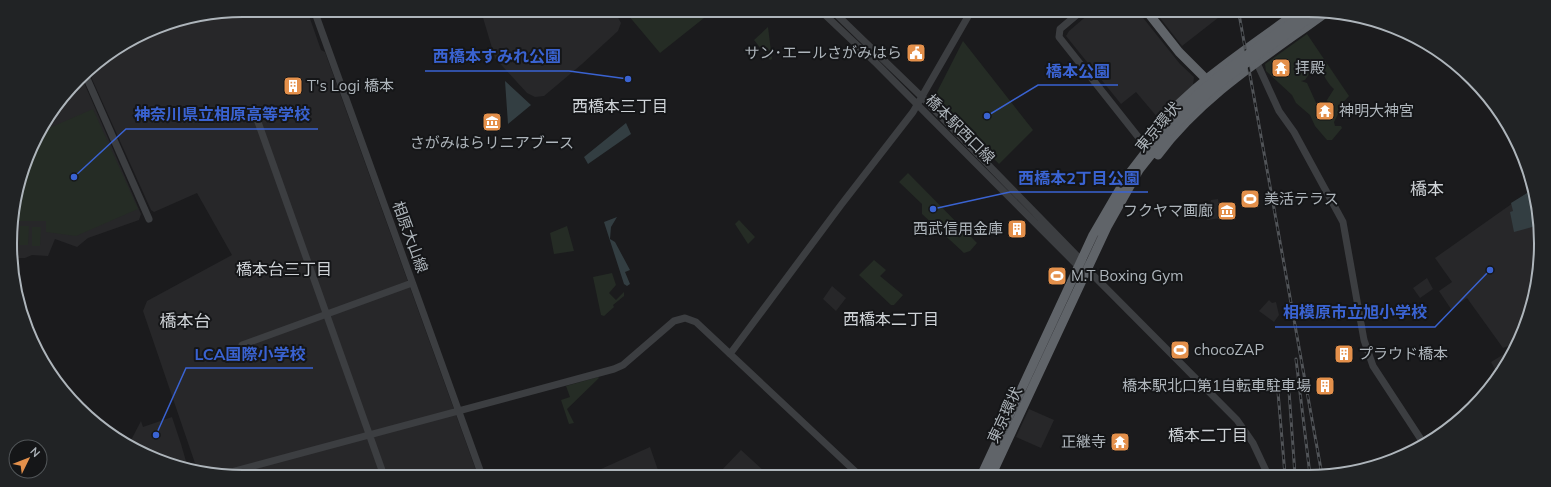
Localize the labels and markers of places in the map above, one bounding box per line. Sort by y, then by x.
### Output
public building icon: サン･エールさがみはら [905,42,927,64]
callout: 西橋本すみれ公園 [425,43,569,71]
place label: サン･エールさがみはら [744,43,902,62]
callout: 橋本公園 [1038,57,1118,85]
temple icon: 拝殿 [1270,57,1292,79]
place label: 拝殿 [1295,58,1325,77]
building icon: T's Logi 橋本 [282,75,304,97]
place label: T's Logi 橋本 [307,76,394,95]
temple icon: 神明大神宮 [1314,100,1336,122]
callout: 神奈川県立相原高等学校 [126,101,318,129]
place label: 神明大神宮 [1339,101,1414,120]
museum icon: さがみはらリニアブース [481,111,503,133]
place label: さがみはらリニアブース [410,133,574,152]
callout: 西橋本2丁目公園 [1010,164,1148,192]
sports icon: 美活テラス [1239,188,1261,210]
place label: 美活テラス [1264,189,1339,208]
museum icon: フクヤマ画廊 [1216,200,1238,222]
place label: フクヤマ画廊 [1123,201,1213,220]
building icon: 西武信用金庫 [1006,218,1028,240]
place label: 西武信用金庫 [913,219,1003,238]
sports icon: M.T Boxing Gym [1046,265,1068,287]
place label: M.T Boxing Gym [1071,266,1183,285]
callout: 相模原市立旭小学校 [1275,299,1435,327]
sports icon: chocoZAP [1169,339,1191,361]
callout: LCA国際小学校 [186,340,313,368]
place label: chocoZAP [1194,340,1264,359]
building icon: プラウド橋本 [1333,343,1355,365]
place label: プラウド橋本 [1358,344,1448,363]
building icon: 橋本駅北口第1自転車駐車場 [1314,375,1336,397]
place label: 橋本駅北口第1自転車駐車場 [1122,376,1311,395]
temple icon: 正継寺 [1109,431,1131,453]
place label: 正継寺 [1061,432,1106,451]

